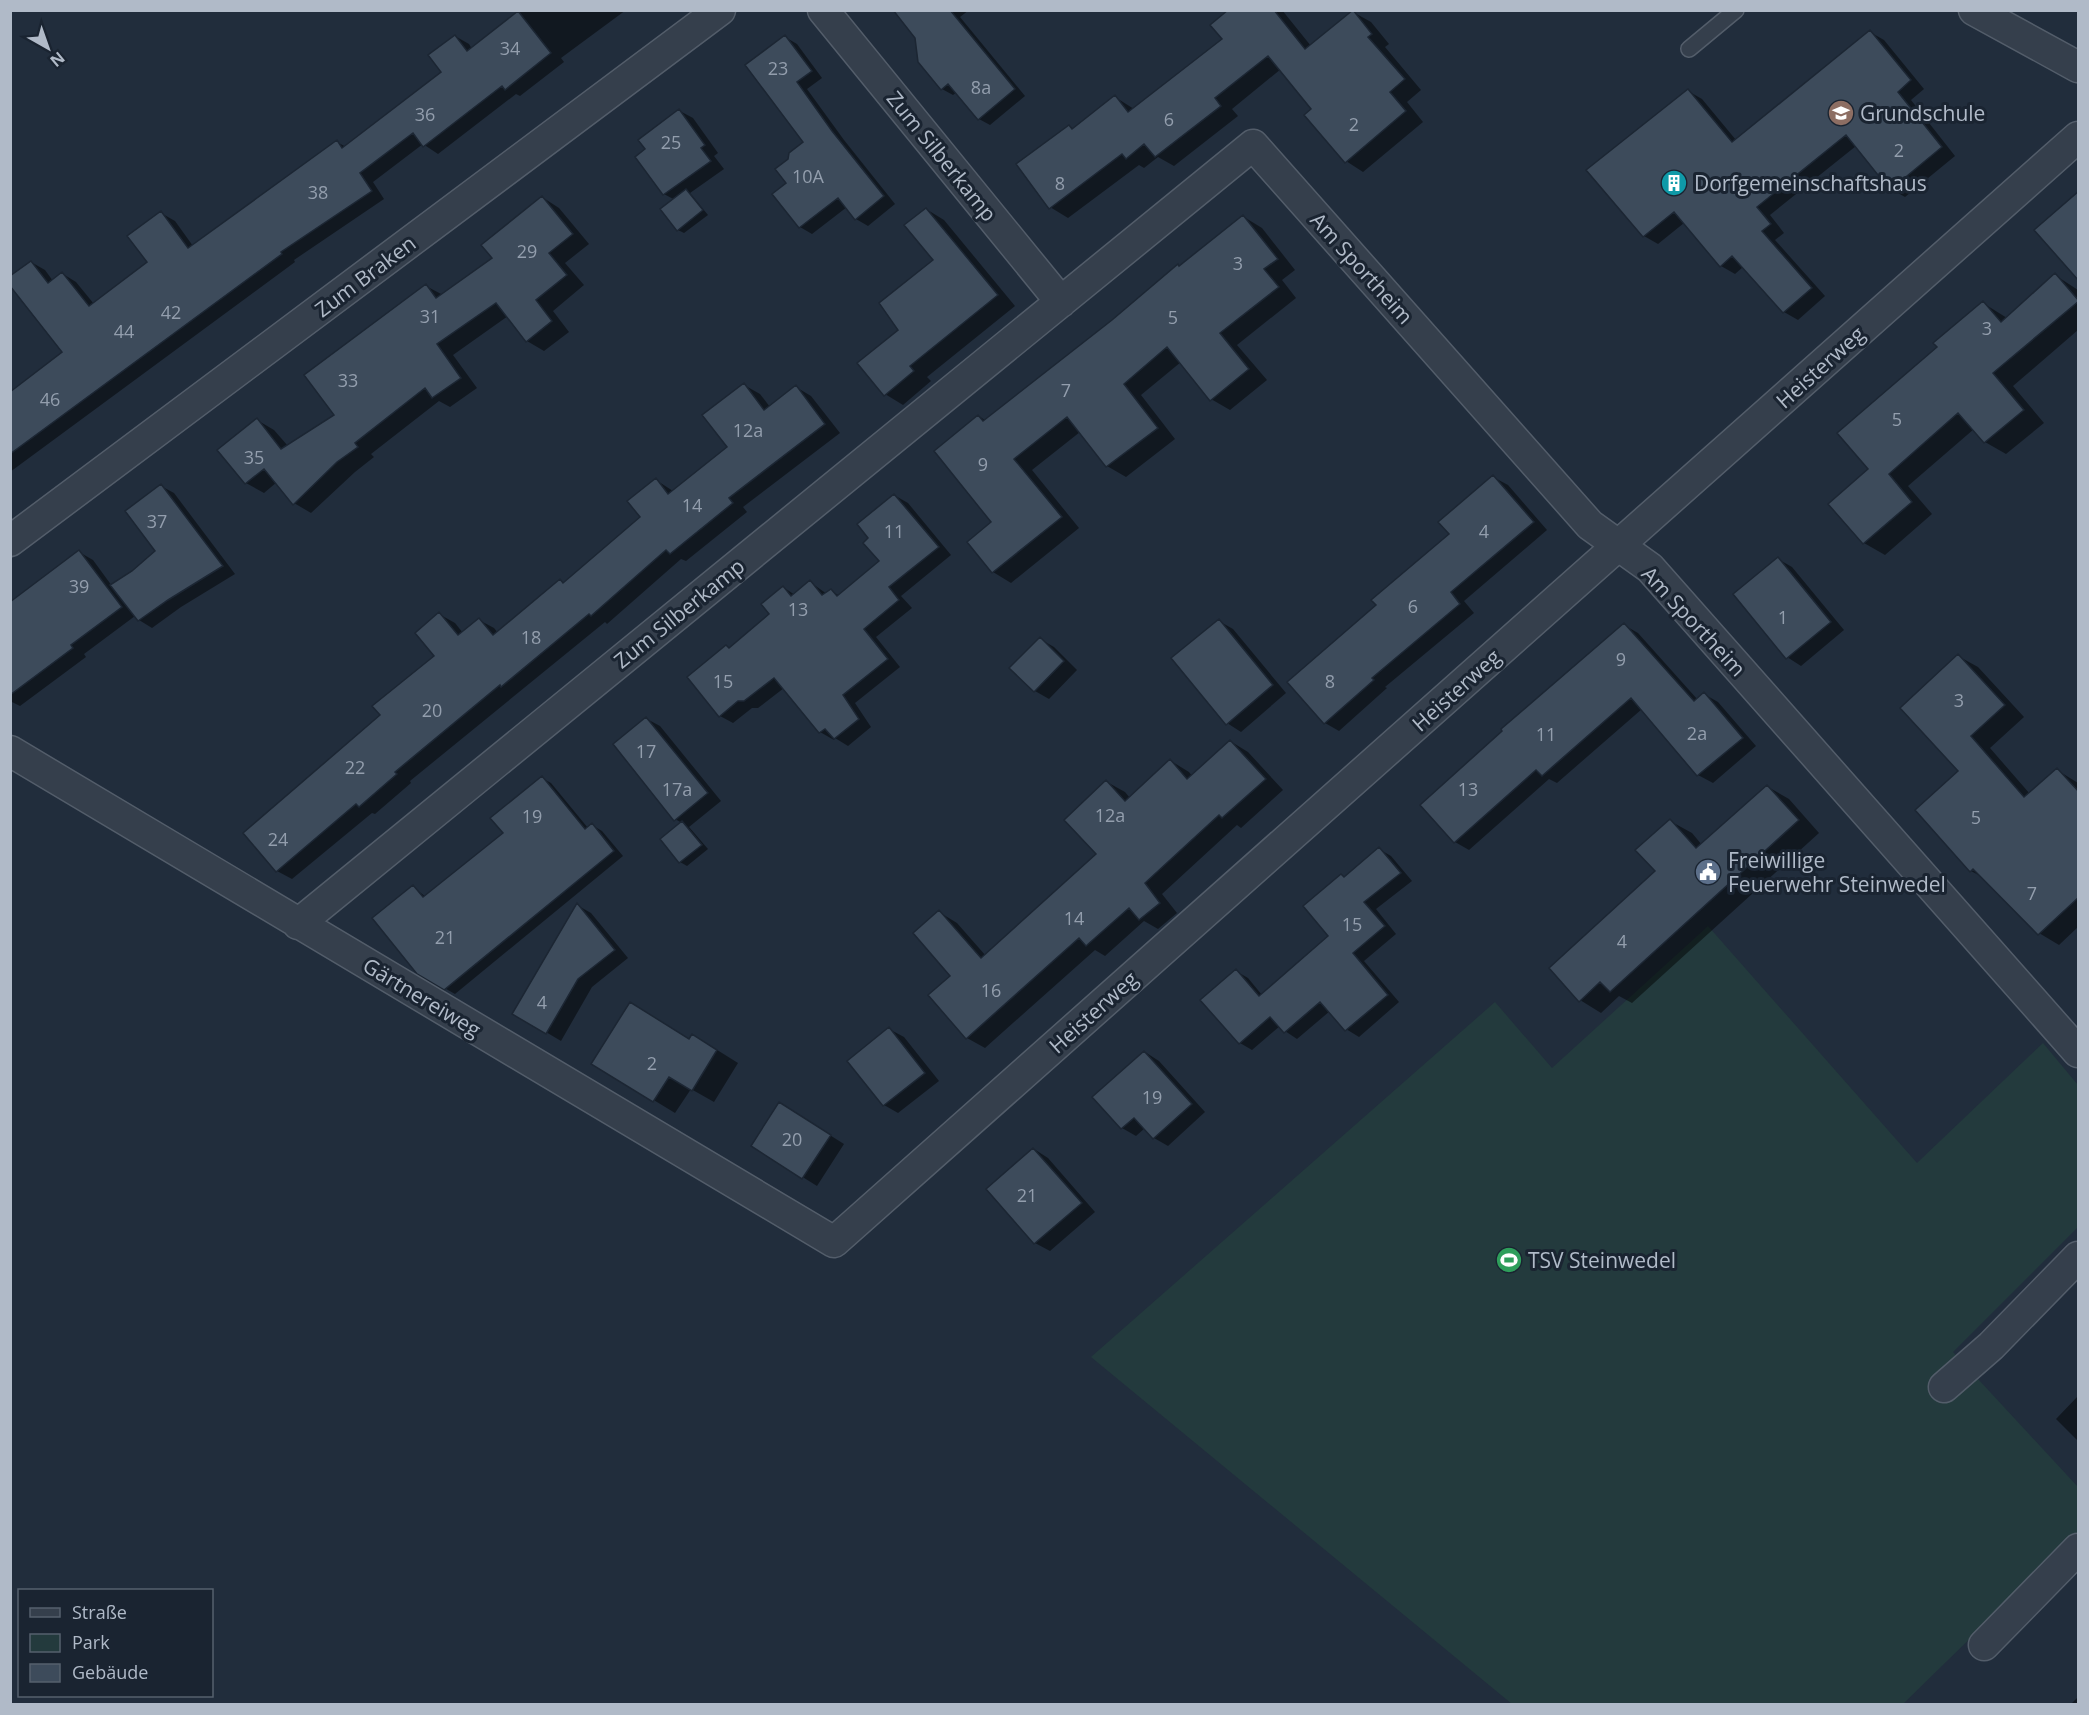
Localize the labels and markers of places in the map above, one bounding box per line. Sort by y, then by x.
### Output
school or university icon: Grundschule [1826,98,1856,128]
place label: Grundschule [1860,99,1985,127]
building icon: Dorfgemeinschaftshaus [1659,168,1689,198]
place label: Dorfgemeinschaftshaus [1694,169,1927,197]
place label: Freiwillige Feuerwehr Steinwedel [1728,846,1946,898]
public building icon: Freiwillige Feuerwehr Steinwedel [1693,857,1723,887]
sports icon: TSV Steinwedel [1494,1245,1524,1275]
place label: TSV Steinwedel [1528,1246,1676,1274]

